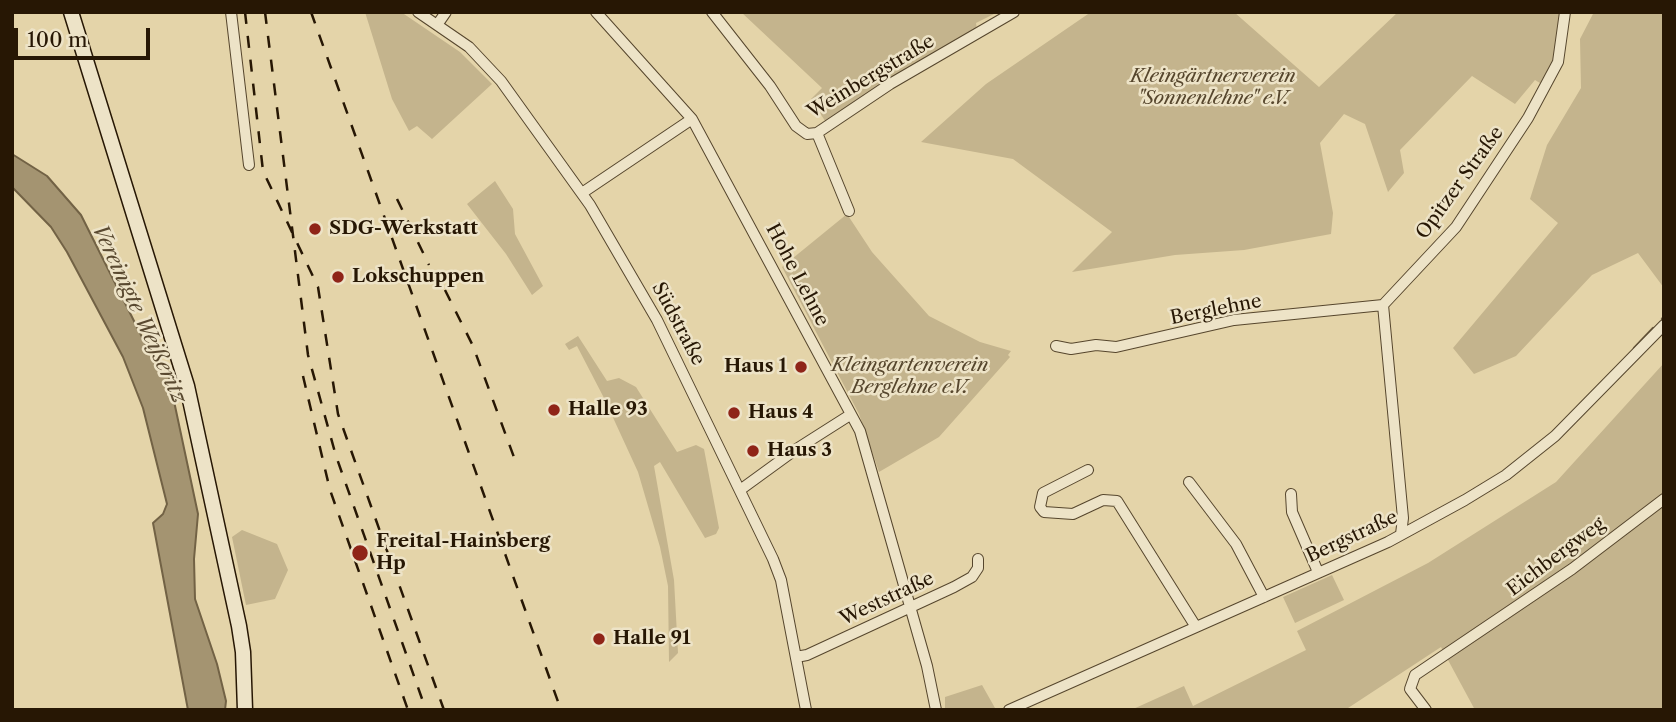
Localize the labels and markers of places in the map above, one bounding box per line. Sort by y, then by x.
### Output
place label: SDG-Werkstatt [329,218,478,240]
marker: SDG-Werkstatt [307,221,323,237]
place label: Lokschuppen [352,266,484,288]
marker: Lokschuppen [330,269,346,285]
place label: Haus 1 [724,356,787,378]
marker: Haus 1 [793,359,809,375]
place label: Halle 93 [568,399,648,421]
marker: Halle 93 [546,402,562,418]
place label: Haus 4 [748,402,814,424]
marker: Haus 4 [726,405,742,421]
place label: Haus 3 [767,440,832,462]
marker: Haus 3 [745,443,761,459]
place label: Freital-Hainsberg Hp [376,531,550,575]
marker: Freital-Hainsberg Hp [350,543,370,563]
place label: Halle 91 [613,628,691,650]
marker: Halle 91 [591,631,607,647]

